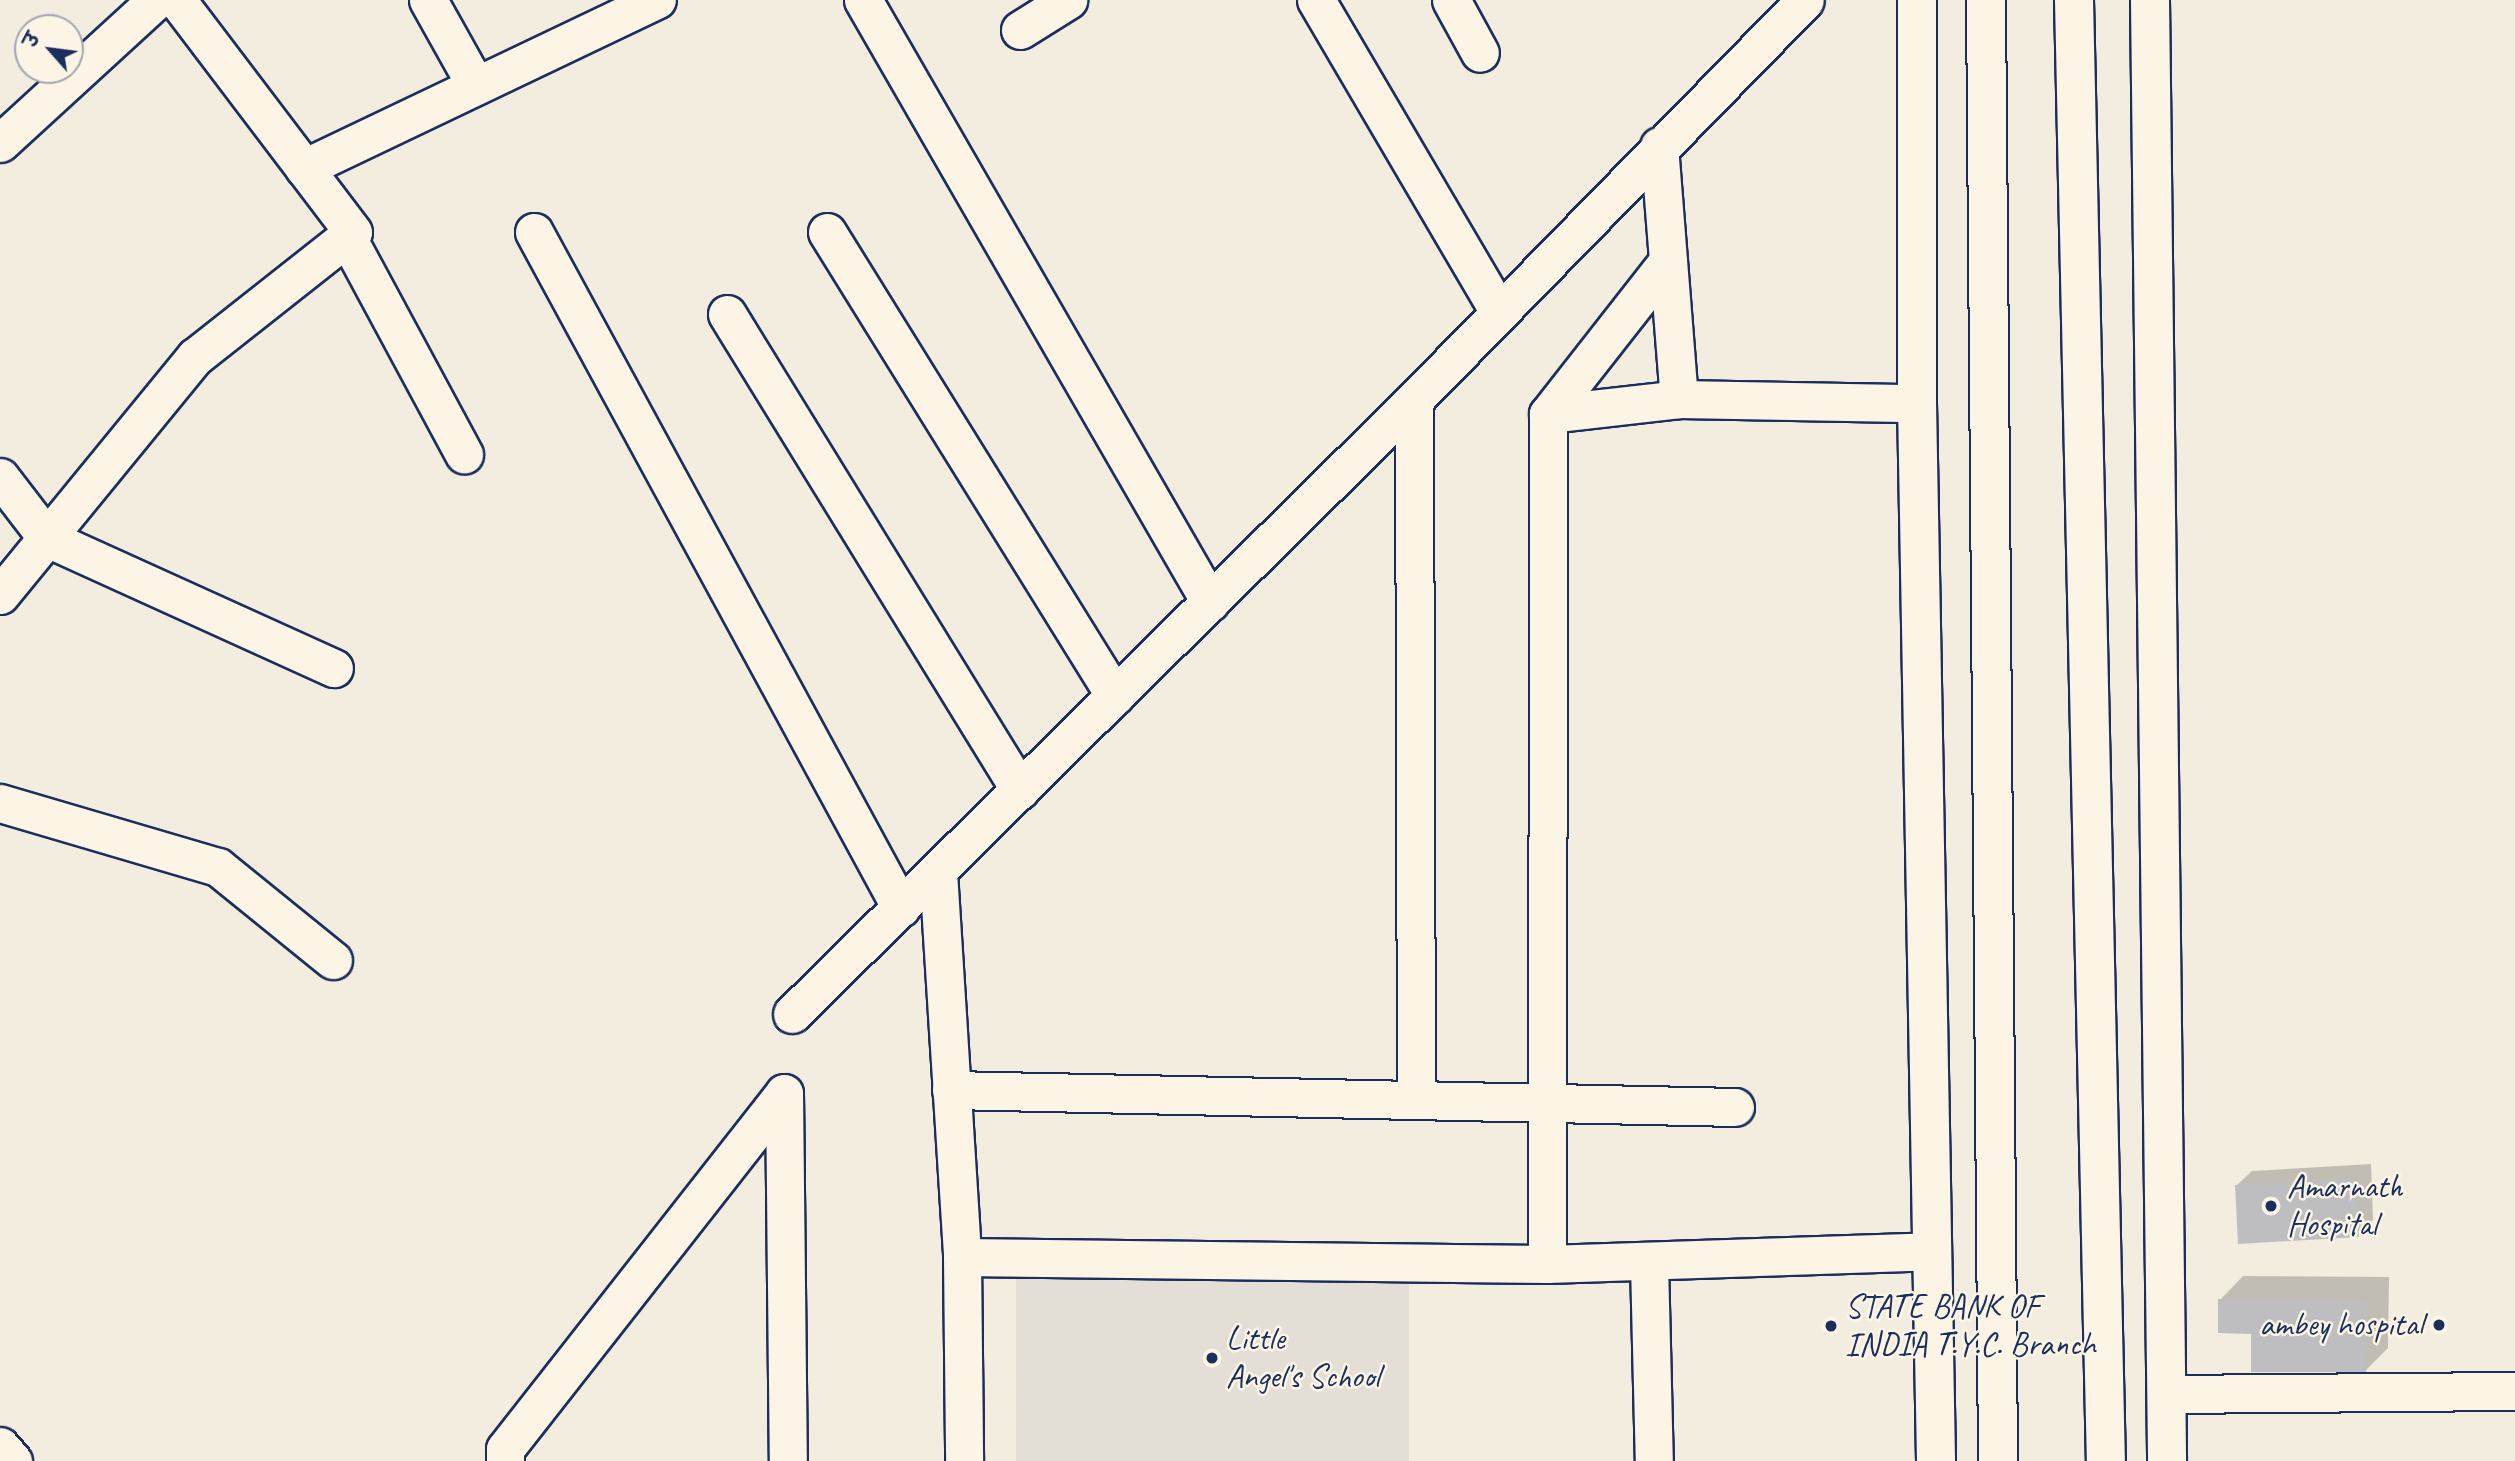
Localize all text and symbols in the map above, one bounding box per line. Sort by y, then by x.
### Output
north arrow [14,14,84,84]
text: उ [19,29,46,51]
place label: Amarnath Hospital [2287,1167,2402,1245]
marker: Amarnath Hospital [2261,1196,2281,1216]
place label: STATE BANK OF INDIA T.Y.C. Branch [1845,1287,2096,1365]
place label: ambey hospital [2259,1305,2423,1345]
marker: ambey hospital [2429,1315,2449,1335]
marker: STATE BANK OF INDIA T.Y.C. Branch [1823,1318,1839,1334]
place label: Little Angel's School [1226,1319,1379,1397]
marker: Little Angel's School [1204,1350,1220,1366]

